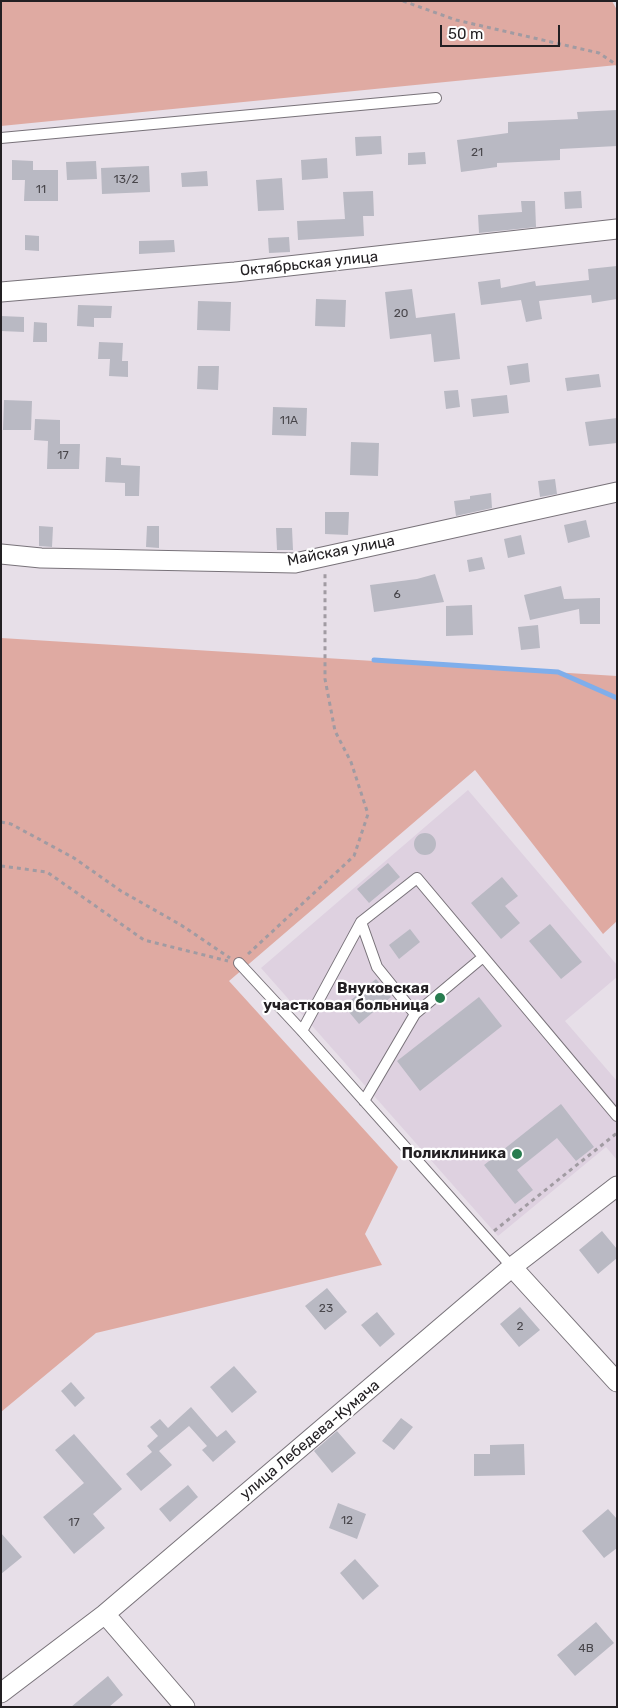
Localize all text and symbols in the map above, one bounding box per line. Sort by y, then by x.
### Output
scale bar [443,15,563,47]
text: 50 m [448,25,483,43]
house number: 21 [471,146,483,160]
house number: 13/2 [114,173,138,187]
house number: 11 [36,183,46,197]
street label: Октябрьская улица [239,248,379,280]
house number: 20 [394,307,408,321]
house number: 11А [280,414,298,428]
house number: 17 [57,449,69,463]
street label: Майская улица [286,532,396,570]
house number: 6 [393,588,401,602]
place label: Внуковская участковая больница [263,980,429,1015]
marker: Внуковская участковая больница [433,991,447,1005]
place label: Поликлиника [402,1145,506,1163]
marker: Поликлиника [510,1147,524,1161]
house number: 23 [319,1302,333,1316]
house number: 2 [516,1320,524,1334]
street label: улица Лебедева-Кумача [237,1376,383,1504]
house number: 12 [341,1514,353,1528]
house number: 17 [68,1516,80,1530]
house number: 4В [578,1642,594,1656]

